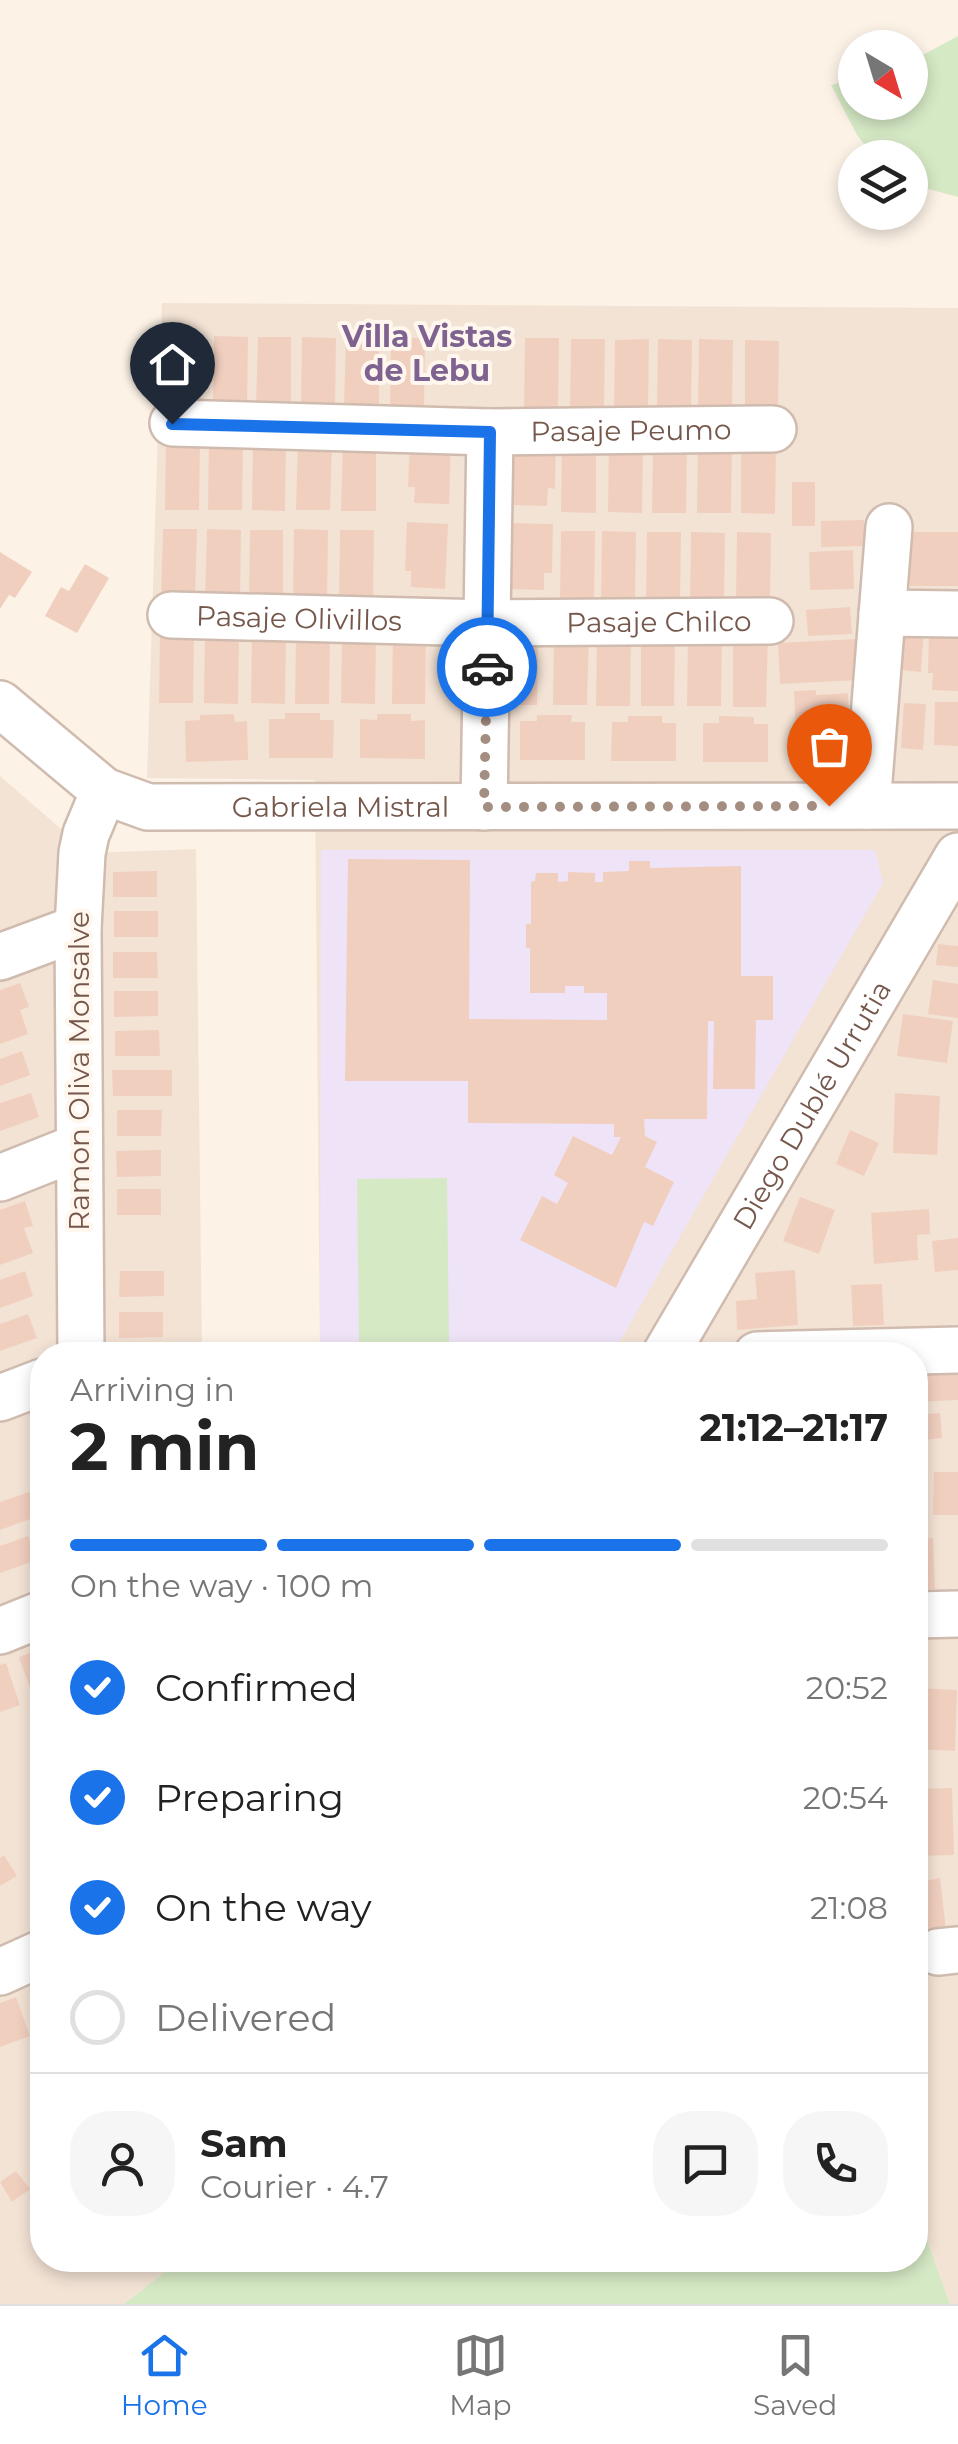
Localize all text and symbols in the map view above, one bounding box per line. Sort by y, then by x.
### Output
north arrow [838,30,928,120]
map controls [838,30,928,230]
button: layers [838,140,928,230]
district label: Villa Vistas de Lebu [341,318,512,389]
pin [130,322,215,425]
icon: home [145,337,200,392]
street label: Pasaje Peumo [530,412,732,449]
street label: Pasaje Olivillos [196,599,402,638]
street label: Pasaje Chilco [566,604,752,639]
courier [437,617,537,717]
icon: car [460,640,515,695]
pin [787,704,872,807]
icon: bag [802,719,857,774]
street label: Gabriela Mistral [232,790,449,824]
street label: Ramon Oliva Monsalve [62,911,96,1231]
street label: Diego Dublé Urrutia [725,974,898,1236]
text: Arriving in [70,1370,235,1409]
text: 21:12–21:17 [699,1404,888,1451]
text: 2 min [70,1407,259,1486]
text: On the way · 100 m [70,1566,373,1605]
icon: check [70,1660,125,1715]
text: Confirmed [155,1664,358,1711]
text: 20:52 [806,1668,888,1707]
icon: check [70,1770,125,1825]
text: Preparing [155,1774,344,1821]
text: 20:54 [803,1778,888,1817]
icon: check [70,1880,125,1935]
text: On the way [155,1884,372,1931]
text: 21:08 [810,1888,888,1927]
text: Delivered [155,1994,336,2041]
button: person [70,2111,175,2216]
button: chat [653,2111,758,2216]
button: phone [783,2111,888,2216]
text: Sam [200,2120,288,2167]
text: Courier · 4.7 [200,2167,389,2206]
tab: Home [121,2328,208,2422]
tab: Map [449,2328,512,2422]
tab: Saved [753,2328,837,2422]

